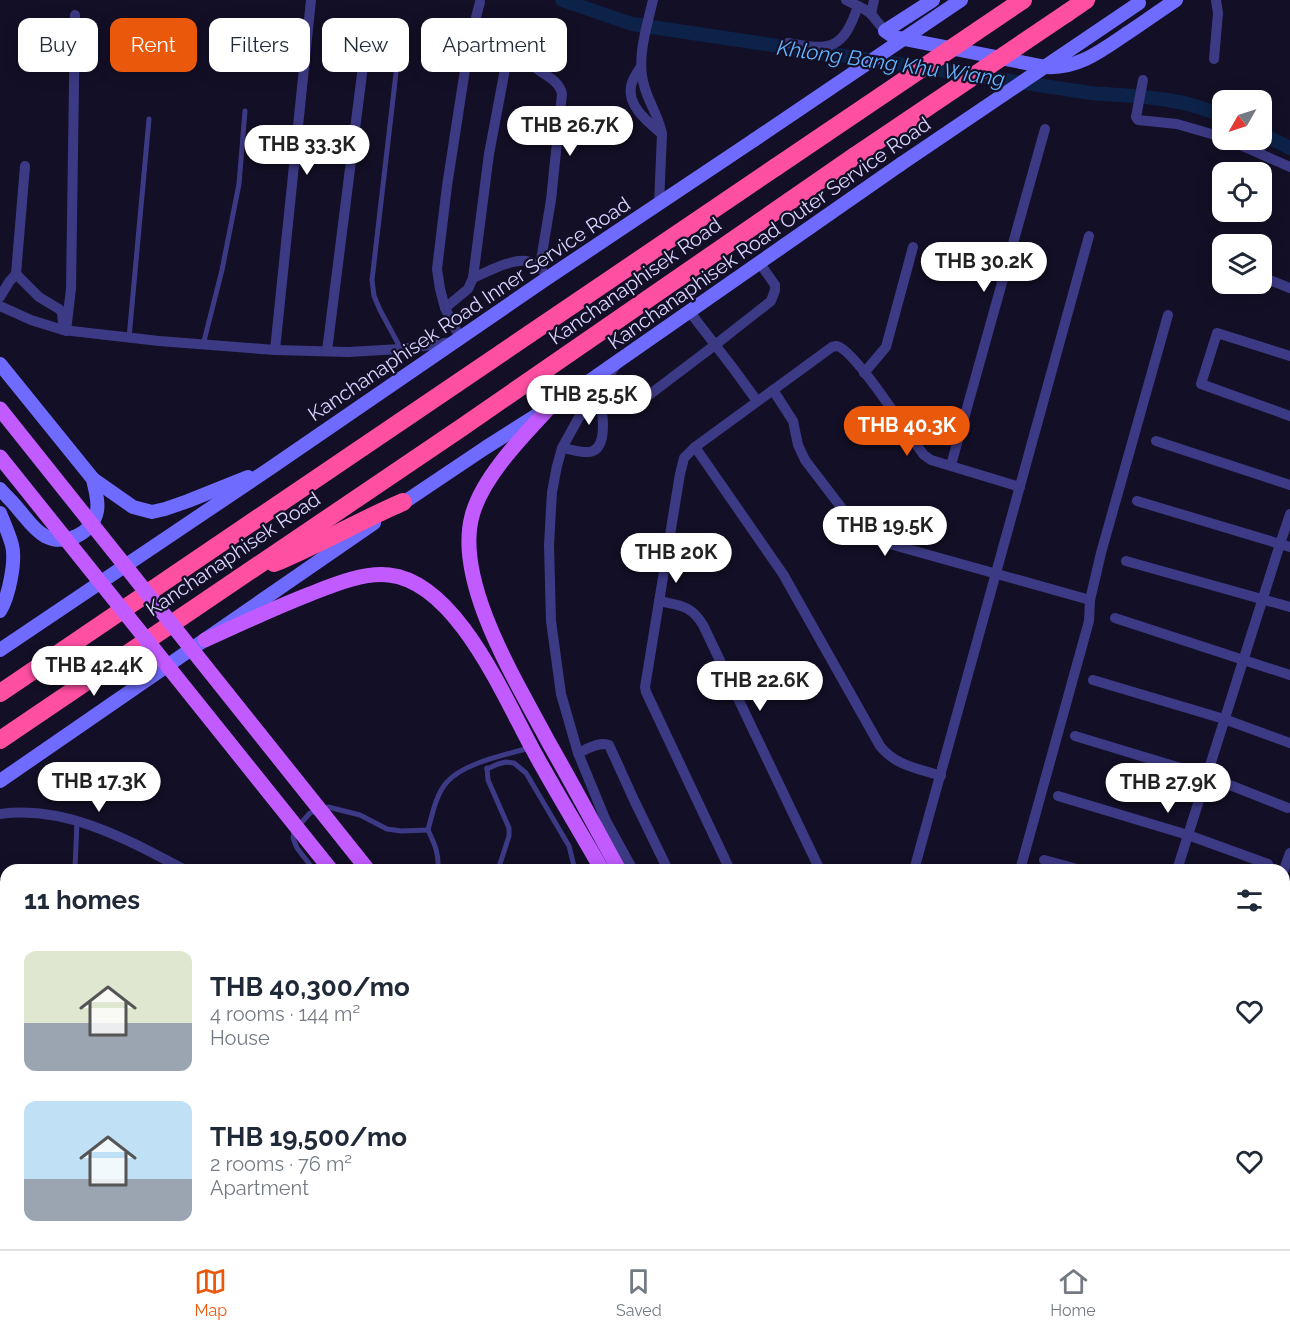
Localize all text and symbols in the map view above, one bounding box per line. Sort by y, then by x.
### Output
chip: Buy [18,18,98,72]
chip: Rent [110,18,197,72]
chip: Filters [209,18,310,72]
chip: New [322,18,409,72]
chip: Apartment [421,18,567,72]
water label: Khlong Bang Khu Wiang [775,35,1007,91]
north arrow [1212,90,1272,150]
map controls [1212,90,1272,294]
pin: THB 26.7K [501,106,639,157]
street label: Kanchanaphisek Road Outer Service Road [603,112,935,354]
text: THB 26.7K [521,113,619,137]
pin: THB 33.3K [238,125,376,176]
text: THB 33.3K [258,132,356,156]
button: locate [1212,162,1272,222]
street label: Kanchanaphisek Road Inner Service Road [303,192,635,426]
street label: Kanchanaphisek Road [544,212,726,350]
button: layers [1212,234,1272,294]
pin: THB 30.2K [915,242,1053,293]
text: THB 30.2K [935,249,1033,273]
pin: THB 25.5K [520,375,658,426]
text: THB 25.5K [541,382,638,406]
pin: THB 40.3K [838,406,976,457]
text: THB 40.3K [858,413,956,437]
street label: Kanchanaphisek Road [141,487,325,621]
pin: THB 19.5K [816,506,954,557]
text: THB 19.5K [837,513,933,537]
pin: THB 20K [621,533,731,584]
text: THB 20K [635,540,717,564]
pin: THB 42.4K [25,646,163,697]
text: THB 42.4K [45,653,143,677]
pin: THB 22.6K [691,661,829,712]
text: THB 22.6K [711,668,809,692]
pin: THB 17.3K [30,762,168,813]
pin: THB 27.9K [1099,763,1237,814]
text: THB 17.3K [52,769,146,793]
text: THB 27.9K [1120,770,1216,794]
icon: filters [1233,884,1266,917]
text: 11 homes [24,885,140,915]
text: THB 40,300/mo [210,972,410,1002]
icon: home [72,975,144,1047]
icon: heart [1233,995,1266,1028]
text: 4 rooms · 144 m² [210,1002,360,1026]
text: House [210,1026,270,1050]
text: THB 19,500/mo [210,1122,407,1152]
icon: home [72,1125,144,1197]
icon: heart [1233,1145,1266,1178]
text: 2 rooms · 76 m² [210,1152,352,1176]
text: Apartment [210,1176,309,1200]
tab: Map [194,1265,227,1320]
tab: Saved [616,1265,662,1320]
tab: Home [1050,1265,1096,1320]

